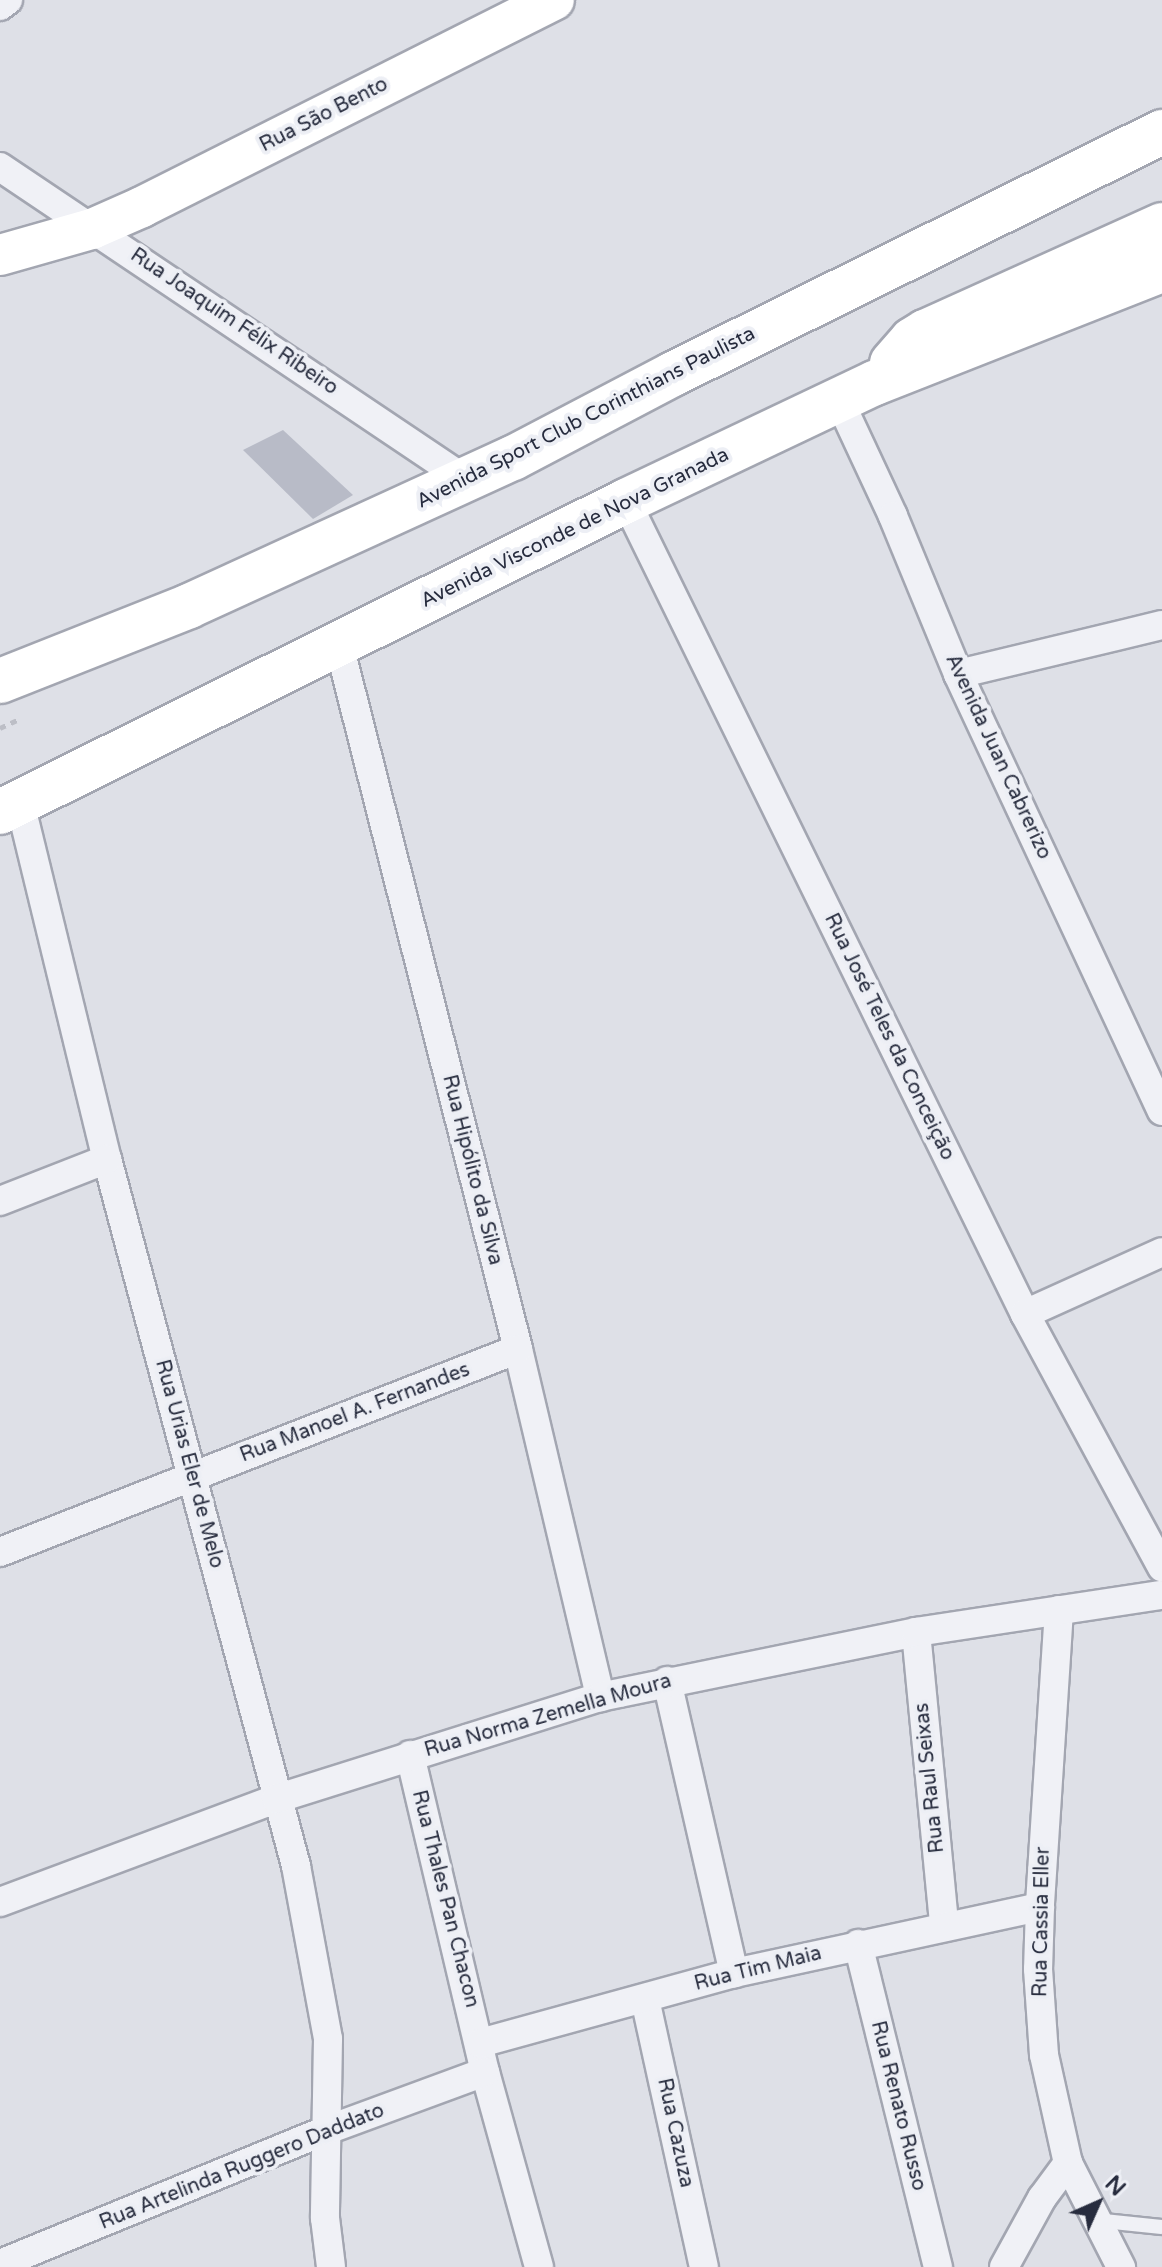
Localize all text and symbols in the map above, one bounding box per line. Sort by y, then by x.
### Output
street label: Rua São Bento [256,72,392,158]
street label: Rua Joaquim Félix Ribeiro [126,243,342,401]
street label: Avenida Sport Club Corinthians Paulista [413,322,759,514]
street label: Avenida Visconde de Nova Granada [417,443,733,613]
street label: Avenida Juan Cabrerizo [940,651,1056,863]
street label: Rua José Teles da Conceição [819,910,959,1164]
street label: Rua Hipólito da Silva [437,1072,507,1268]
street label: Rua Urias Eler de Melo [150,1357,228,1571]
street label: Rua Manoel A. Fernandes [237,1358,473,1468]
street label: Rua Norma Zemella Moura [422,1669,674,1763]
street label: Rua Raul Seixas [910,1702,950,1854]
street label: Rua Thales Pan Chacon [406,1788,484,2010]
street label: Rua Cassia Eller [1029,1847,1055,1997]
street label: Rua Tim Maia [692,1942,824,1996]
street label: Rua Renato Russo [865,2019,931,2193]
street label: Rua Cazuza [652,2076,698,2190]
street label: Rua Artelinda Ruggero Daddato [96,2099,388,2235]
north arrow [1058,2163,1138,2243]
text: N [1100,2171,1130,2201]

